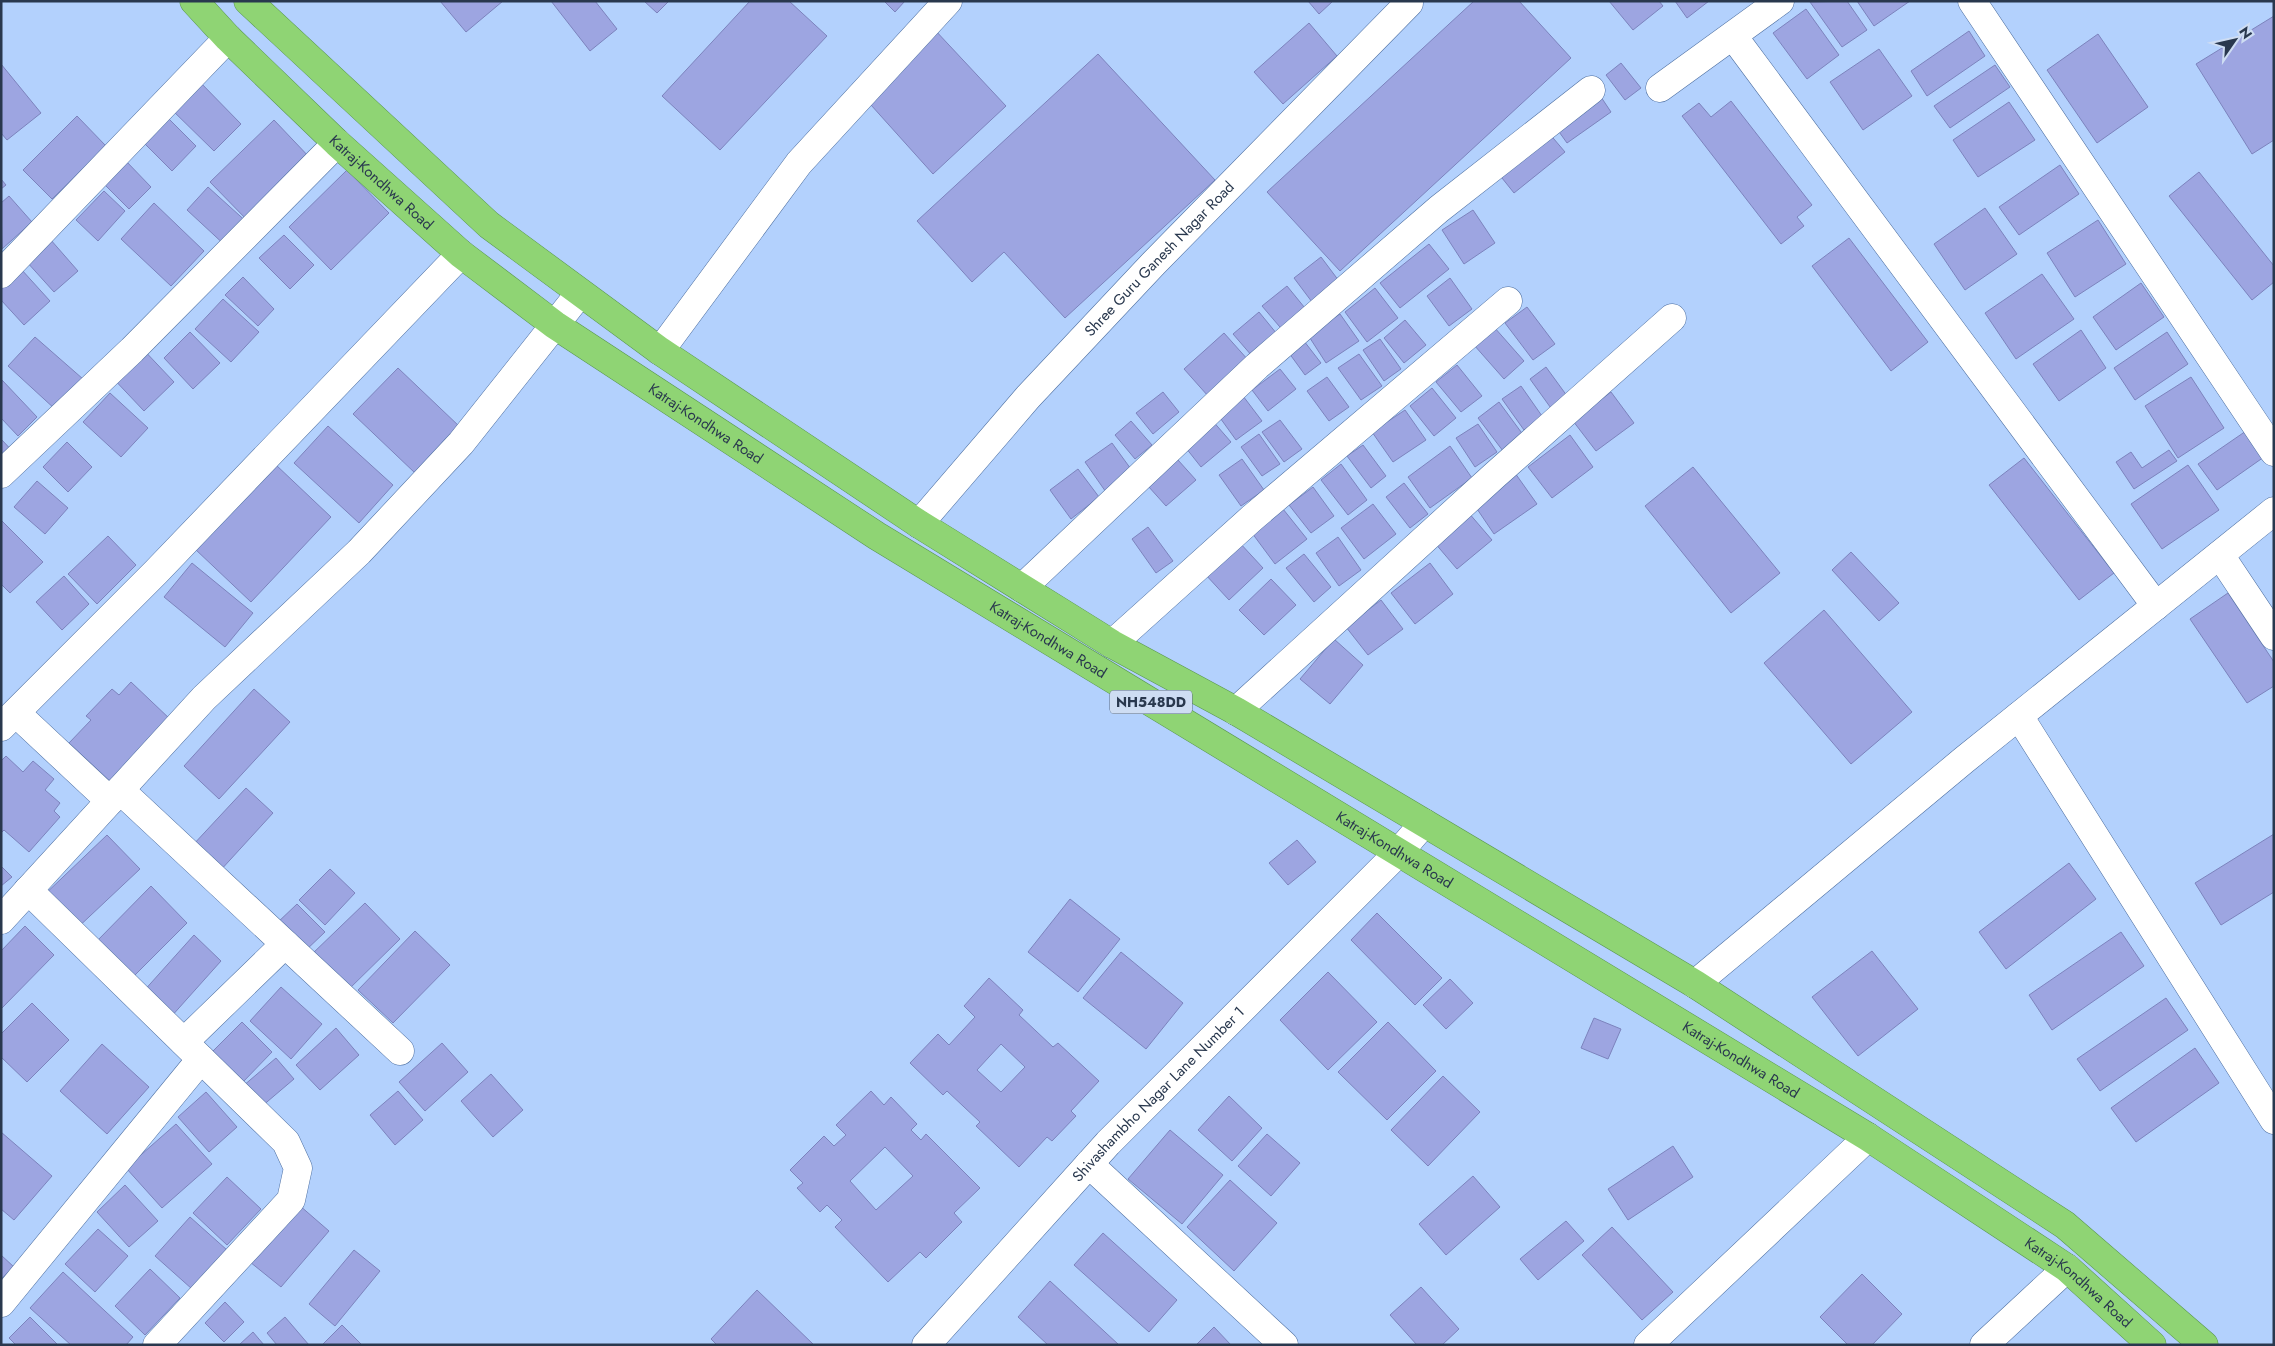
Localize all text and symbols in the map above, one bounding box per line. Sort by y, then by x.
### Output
north arrow [2210,15,2260,65]
text: N [2234,23,2257,43]
street label: Katraj-Kondhwa Road [324,130,438,235]
street label: Shree Guru Ganesh Nagar Road [1079,176,1239,341]
street label: Katraj-Kondhwa Road [644,378,768,470]
street label: Katraj-Kondhwa Road [985,596,1111,684]
road number: NH548DD [1110,690,1192,714]
street label: Katraj-Kondhwa Road [1332,806,1457,894]
street label: Shivashambho Nagar Lane Number 1 [1067,1001,1250,1187]
street label: Katraj-Kondhwa Road [1678,1016,1804,1104]
street label: Katraj-Kondhwa Road [2020,1232,2137,1333]

